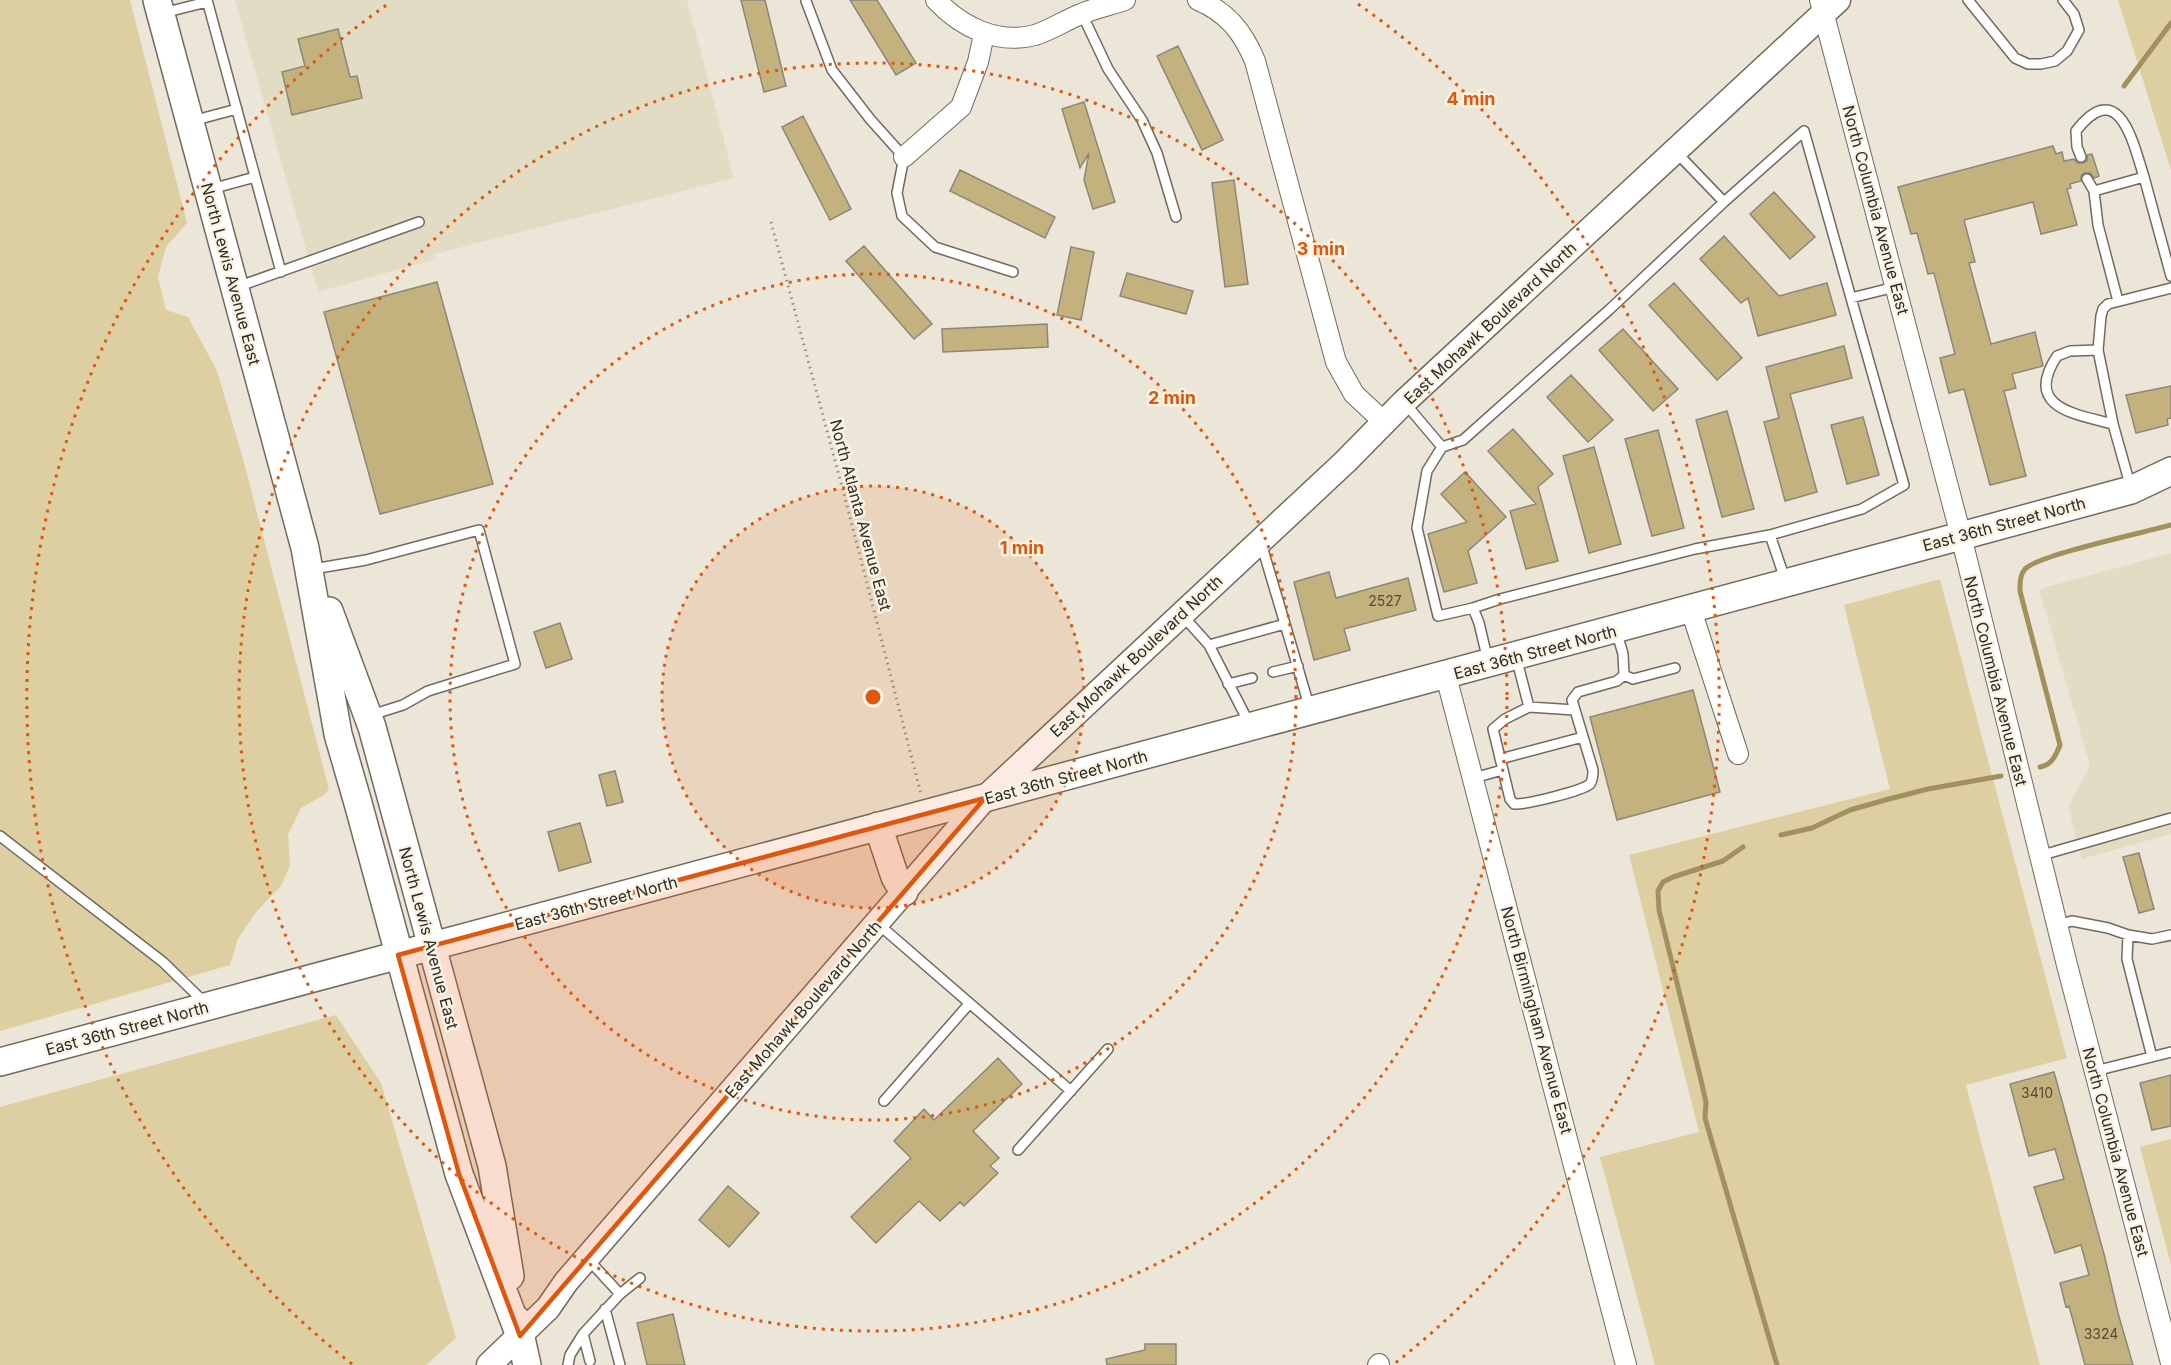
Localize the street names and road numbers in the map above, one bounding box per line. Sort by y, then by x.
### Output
street label: North Columbia Avenue East [1838,103,1914,317]
street label: North Lewis Avenue East [197,181,265,367]
street label: East Mohawk Boulevard North [1400,238,1580,408]
street label: North Atlanta Avenue East [826,417,896,613]
street label: East 36th Street North [1920,493,2088,555]
street label: East Mohawk Boulevard North [1046,571,1226,741]
street label: North Columbia Avenue East [1960,574,2032,788]
street label: East 36th Street North [1451,621,1619,683]
street label: East 36th Street North [982,746,1150,808]
street label: North Lewis Avenue East [395,845,463,1031]
street label: East 36th Street North [512,872,680,934]
street label: North Birmingham Avenue East [1497,904,1577,1136]
street label: East Mohawk Boulevard North [720,916,886,1102]
street label: East 36th Street North [43,997,211,1059]
street label: North Columbia Avenue East [2078,1045,2154,1259]

